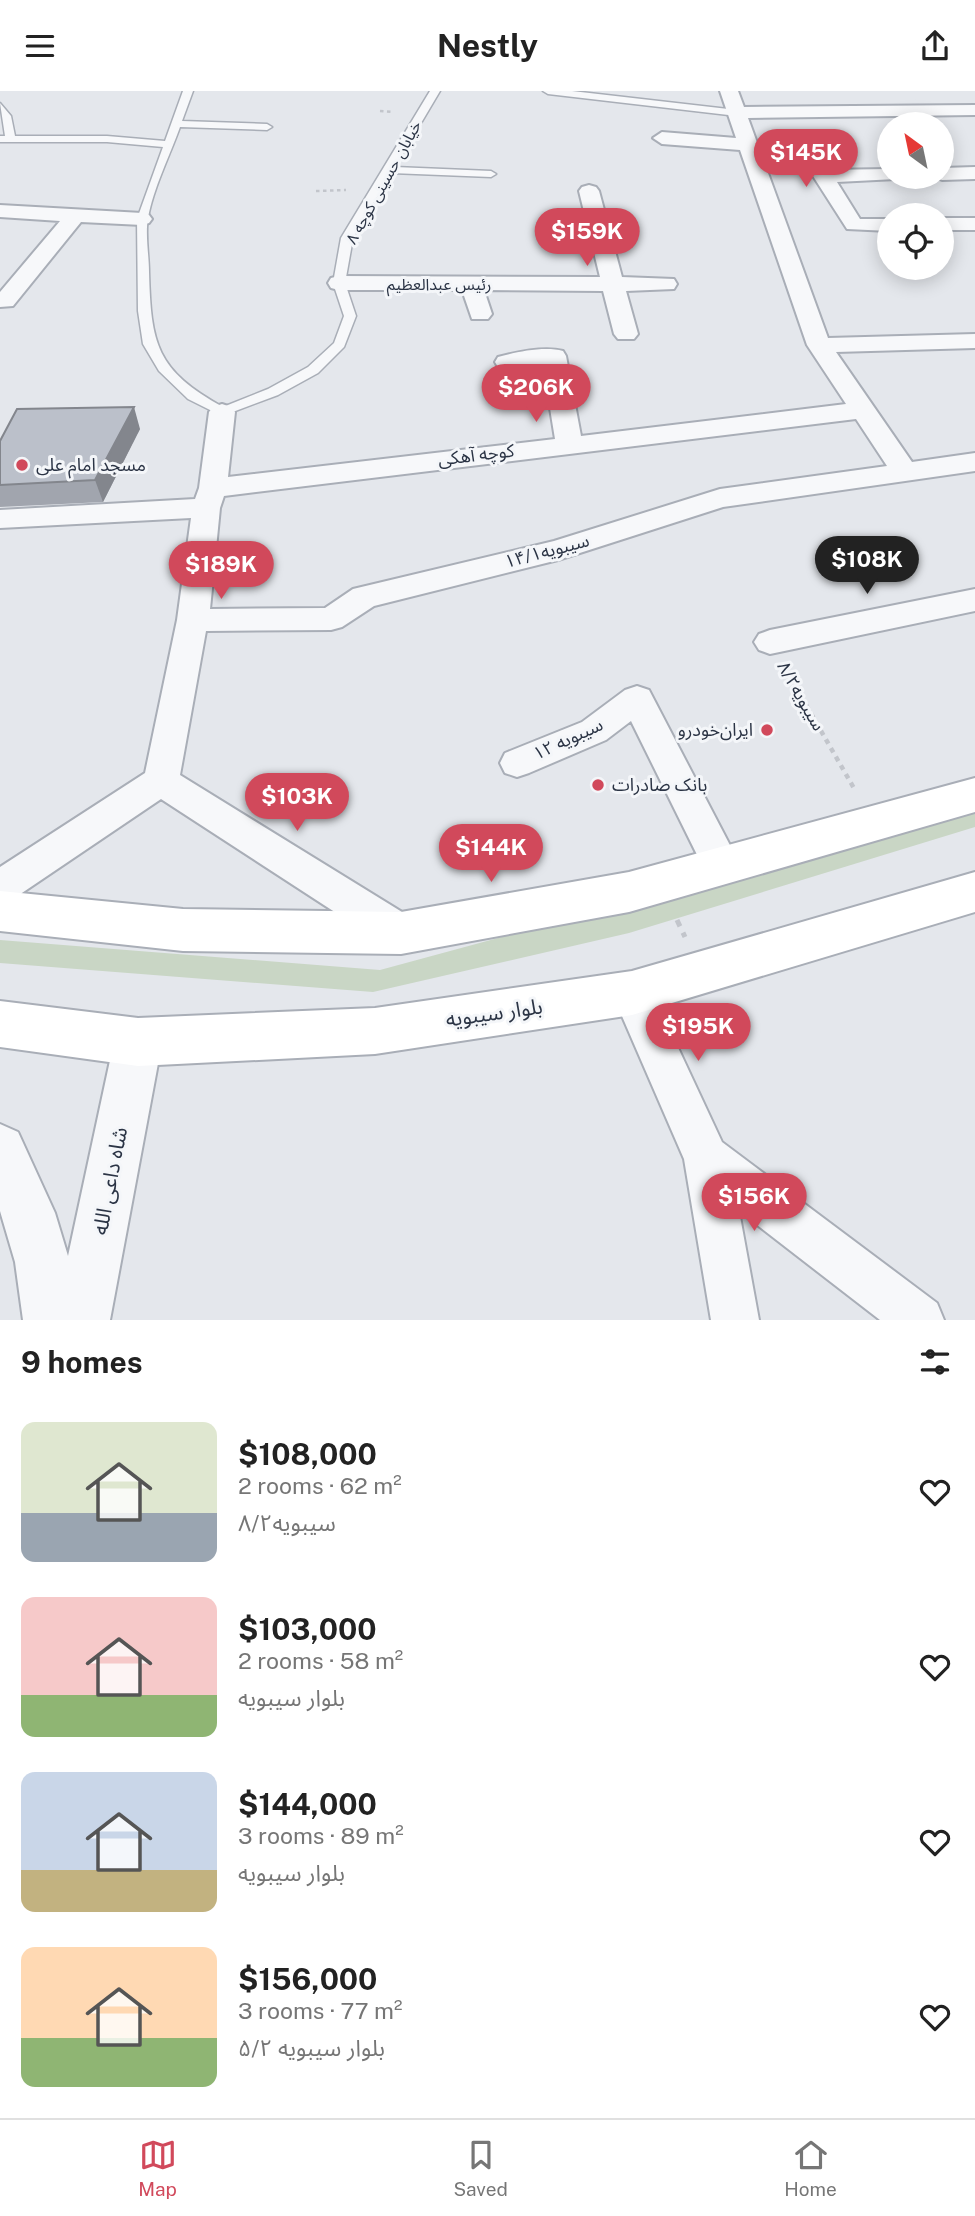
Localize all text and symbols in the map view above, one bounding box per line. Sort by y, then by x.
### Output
icon: menu [21,27,59,65]
text: Nestly [437,27,538,64]
icon: share [916,27,954,65]
north arrow [877,112,954,189]
map controls [877,112,954,280]
street label: خیابان حسینی کوچه ۸ [342,117,426,248]
pin: $145K [757,129,855,189]
text: $145K [770,138,842,165]
button: locate [877,203,954,280]
pin: $159K [538,209,636,268]
text: $159K [551,217,623,244]
street label: رئیس عبدالعظیم [387,275,491,297]
pin: $206K [487,365,585,424]
text: $206K [498,373,574,400]
street label: کوچه آهکی [437,439,516,471]
place label: مسجد امام علی [36,454,146,479]
marker: مسجد امام علی [14,457,30,473]
street label: سیبویه۱۴/۱ [502,529,592,573]
pin: $108K [818,537,916,596]
pin: $189K [172,541,270,601]
text: $108K [831,545,903,572]
text: $189K [185,550,257,577]
street label: سیبویه۸/۲ [772,657,830,735]
street label: سیبویه ۱۲ [530,713,606,765]
place label: ایران‌خودرو [678,719,753,741]
marker: ایران‌خودرو [759,722,775,738]
pin: $103K [248,773,346,833]
place label: بانک صادرات [612,774,707,796]
marker: بانک صادرات [590,777,606,793]
text: $103K [261,782,333,809]
pin: $144K [442,825,540,884]
text: $144K [455,833,527,860]
street label: بلوار سیبویه [444,993,544,1032]
pin: $195K [649,1003,747,1063]
text: $195K [662,1012,734,1039]
street label: شاه داعی الله [87,1125,132,1237]
pin: $156K [705,1173,803,1233]
text: $156K [718,1182,790,1209]
icon: filters [916,1343,954,1381]
text: 9 homes [21,1344,143,1380]
text: $108,000 [238,1436,377,1472]
icon: home [77,1450,161,1534]
text: 2 rooms · 62 m² [238,1472,402,1499]
icon: heart [916,1473,954,1511]
text: سیبویه۸/۲ [238,1509,336,1536]
text: $103,000 [238,1611,377,1647]
icon: home [77,1625,161,1709]
text: 2 rooms · 58 m² [238,1647,403,1674]
icon: heart [916,1648,954,1686]
text: بلوار سیبویه [238,1684,345,1711]
text: $144,000 [238,1786,377,1822]
icon: home [77,1800,161,1884]
text: 3 rooms · 89 m² [238,1822,404,1849]
icon: heart [916,1823,954,1861]
text: بلوار سیبویه [238,1859,345,1886]
text: $156,000 [238,1961,377,1997]
icon: home [77,1975,161,2059]
text: 3 rooms · 77 m² [238,1997,402,2024]
icon: heart [916,1998,954,2036]
text: بلوار سیبویه ۵/۲ [238,2034,385,2061]
tab: Map [138,2136,177,2200]
tab: Saved [453,2136,508,2200]
tab: Home [784,2136,837,2200]

